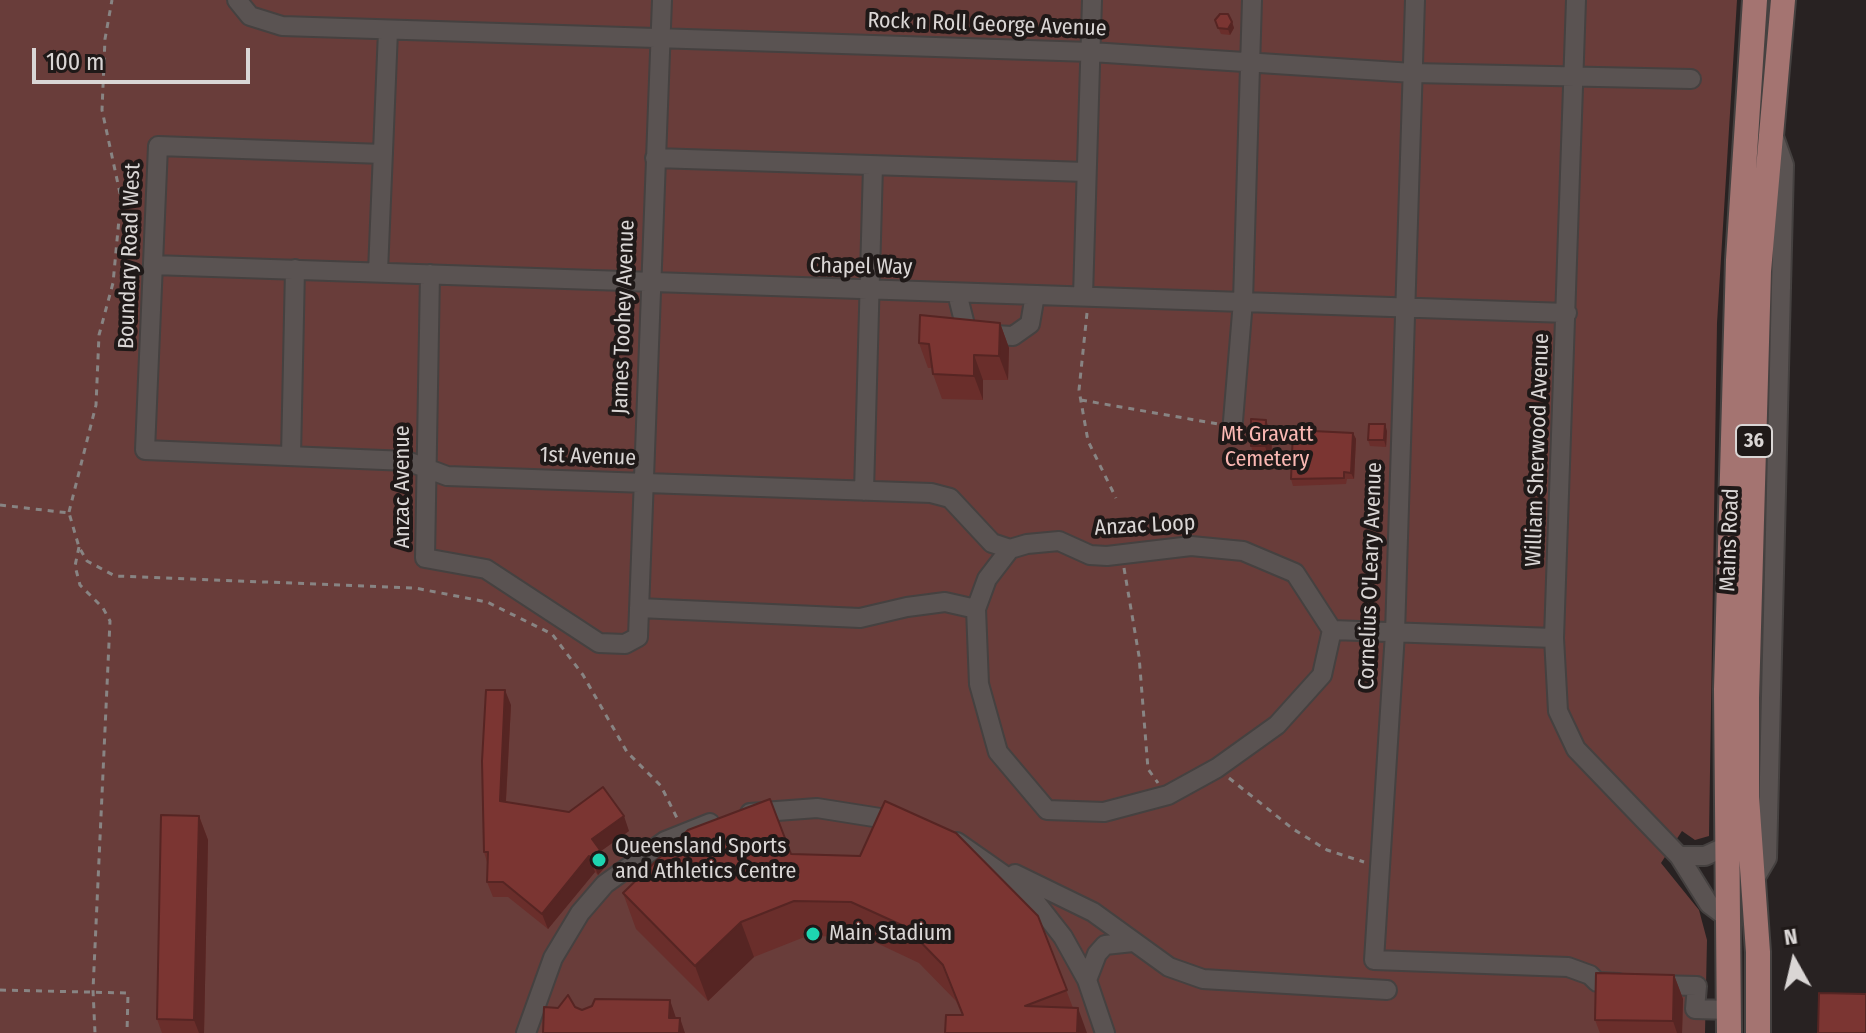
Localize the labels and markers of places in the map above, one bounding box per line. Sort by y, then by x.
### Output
place label: Queensland Sports and Athletics Centre [615,834,796,886]
marker: Queensland Sports and Athletics Centre [590,851,608,869]
place label: Main Stadium [829,921,952,947]
marker: Main Stadium [804,925,822,943]

